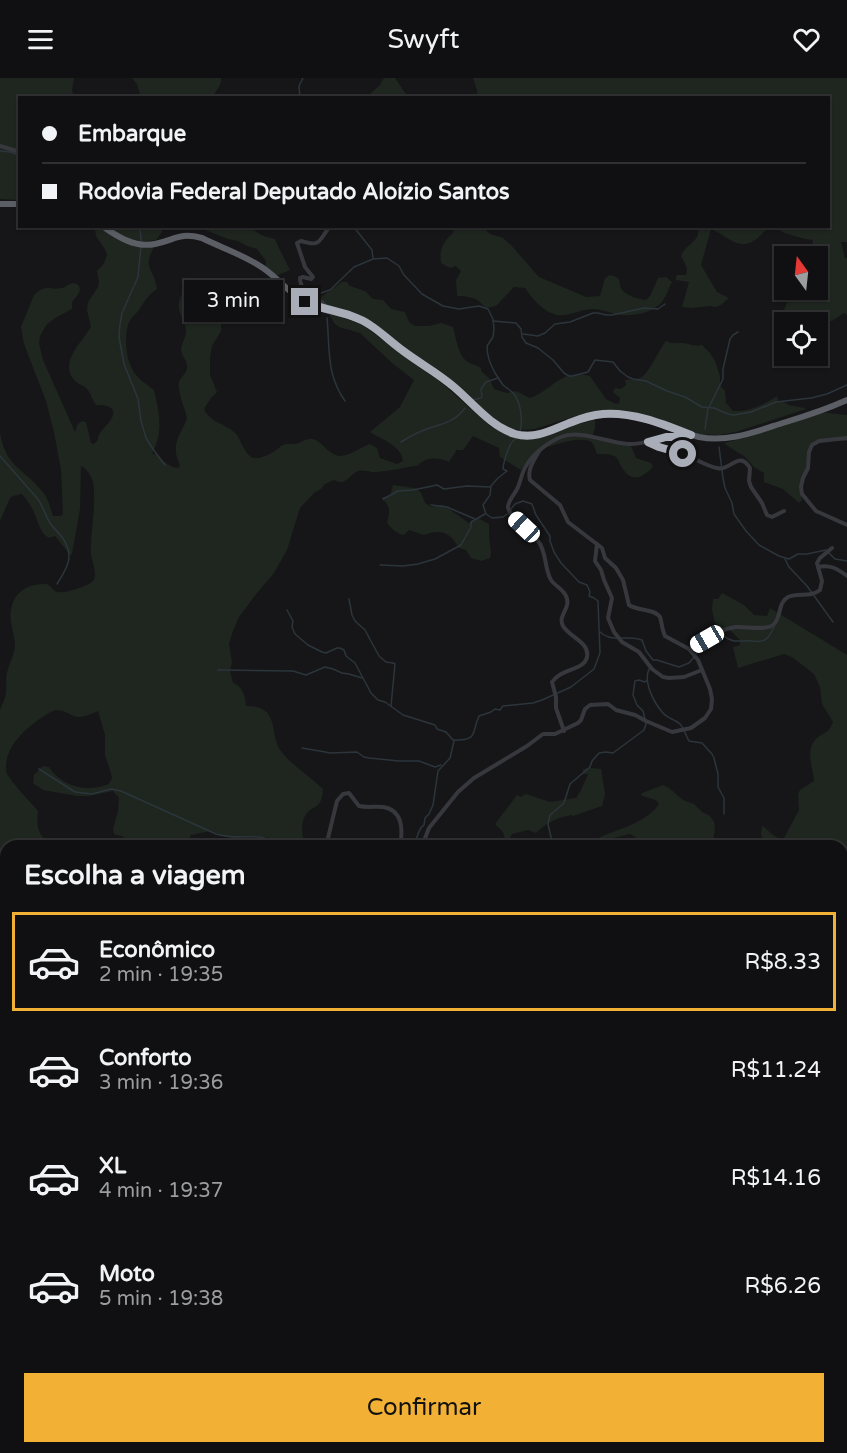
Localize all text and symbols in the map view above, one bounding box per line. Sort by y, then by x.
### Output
icon: menu [24,23,57,56]
text: Swyft [387,23,460,56]
icon: heart [790,23,823,56]
text: Embarque [78,121,186,147]
text: Rodovia Federal Deputado Aloízio Santos [78,179,510,205]
north arrow [774,246,828,300]
map controls [774,246,828,366]
callout: 3 min [185,281,284,323]
route end [291,288,318,315]
text: 3 min [207,289,260,313]
button: locate [774,312,828,366]
route start [669,440,696,467]
car [505,508,543,546]
car [687,622,727,656]
text: Escolha a viagem [24,859,246,892]
icon: car [27,935,81,989]
text: Econômico [99,937,215,963]
text: R$8.33 [745,949,821,975]
text: 2 min · 19:35 [99,963,223,987]
icon: car [27,1043,81,1097]
text: Conforto [99,1045,192,1071]
text: R$11.24 [731,1057,821,1083]
text: 3 min · 19:36 [99,1071,223,1095]
icon: car [27,1151,81,1205]
text: XL [99,1153,126,1179]
text: R$14.16 [731,1165,821,1191]
text: 4 min · 19:37 [99,1179,223,1203]
icon: car [27,1259,81,1313]
text: Moto [99,1261,155,1287]
text: R$6.26 [745,1273,821,1299]
text: 5 min · 19:38 [99,1287,223,1311]
button: Confirmar [24,1373,824,1442]

